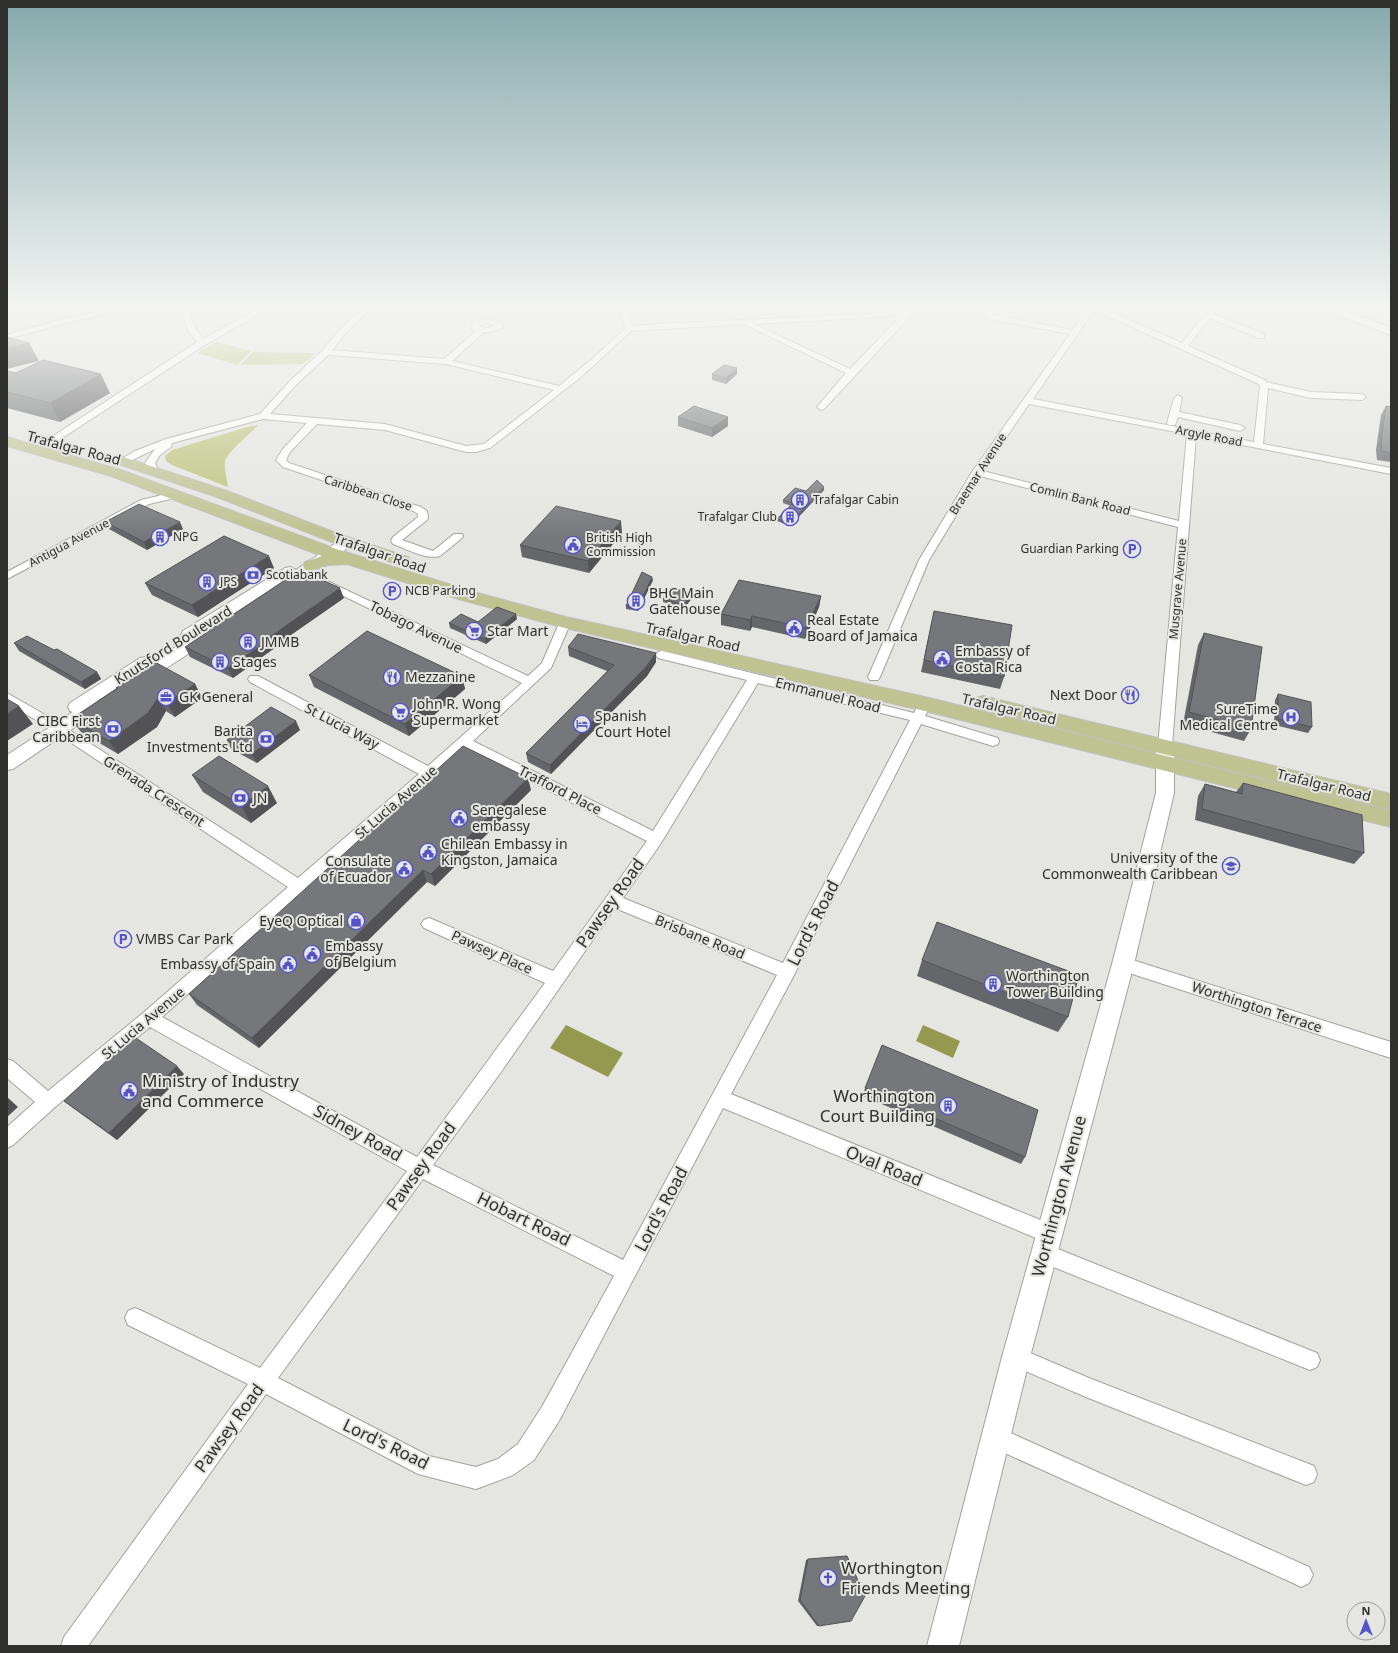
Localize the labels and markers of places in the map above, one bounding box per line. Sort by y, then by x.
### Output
building icon: Trafalgar Cabin [790,490,810,510]
place label: Trafalgar Cabin [813,491,899,508]
building icon: Trafalgar Club [780,507,800,527]
place label: Trafalgar Club [698,508,777,525]
building icon: NPG [150,527,170,547]
place label: NPG [173,528,198,545]
place label: British High Commission [586,529,656,560]
public building icon: British High Commission [563,535,583,555]
parking icon: Guardian Parking [1122,539,1142,559]
place label: Guardian Parking [1020,540,1119,557]
bank icon: Scotiabank [243,565,263,585]
place label: Scotiabank [266,566,328,583]
building icon: JPS [197,572,217,592]
place label: JPS [219,573,238,590]
parking icon: NCB Parking [382,581,402,601]
place label: NCB Parking [405,582,476,599]
place label: BHC Main Gatehouse [649,583,720,618]
building icon: BHC Main Gatehouse [626,591,646,611]
place label: Real Estate Board of Jamaica [807,610,918,645]
public building icon: Real Estate Board of Jamaica [784,618,804,638]
supermarket icon: Star Mart [464,621,484,641]
place label: Star Mart [487,621,548,640]
building icon: JMMB [238,632,258,652]
place label: JMMB [259,632,299,651]
place label: Embassy of Costa Rica [955,641,1031,676]
public building icon: Embassy of Costa Rica [932,649,952,669]
building icon: Stages [210,652,230,672]
place label: Stages [233,652,277,671]
restaurant icon: Mezzanine [382,667,402,687]
place label: Mezzanine [405,667,475,686]
place label: Next Door [1050,685,1117,704]
restaurant icon: Next Door [1120,685,1140,705]
office icon: GK General [156,687,176,707]
place label: GK General [179,687,253,706]
place label: John R. Wong Supermarket [411,694,501,729]
place label: SureTime Medical Centre [1180,699,1278,734]
supermarket icon: John R. Wong Supermarket [390,702,410,722]
place label: Spanish Court Hotel [595,706,671,741]
hospital icon: SureTime Medical Centre [1281,707,1301,727]
place label: CIBC First Caribbean [32,711,100,746]
hotel icon: Spanish Court Hotel [572,714,592,734]
bank icon: CIBC First Caribbean [103,719,123,739]
place label: Barita Investments Ltd [147,721,253,756]
bank icon: Barita Investments Ltd [256,729,276,749]
bank icon: JN [230,788,250,808]
place label: JN [251,788,267,807]
place label: Senegalese embassy [472,800,547,835]
public building icon: Senegalese embassy [449,808,469,828]
place label: Chilean Embassy in Kingston, Jamaica [441,834,568,869]
public building icon: Chilean Embassy in Kingston, Jamaica [418,842,438,862]
place label: University of the Commonwealth Caribbean [1042,848,1218,883]
place label: Consulate of Ecuador [320,851,391,886]
school or university icon: University of the Commonwealth Caribbean [1221,856,1241,876]
public building icon: Consulate of Ecuador [394,859,414,879]
place label: EyeQ Optical [259,911,343,930]
shop icon: EyeQ Optical [346,911,366,931]
parking icon: VMBS Car Park [113,929,133,949]
place label: VMBS Car Park [136,929,234,948]
place label: Embassy of Belgium [325,936,397,971]
public building icon: Embassy of Belgium [302,944,322,964]
place label: Embassy of Spain [160,954,275,973]
public building icon: Embassy of Spain [278,954,298,974]
place label: Worthington Tower Building [1006,966,1104,1001]
building icon: Worthington Tower Building [983,974,1003,994]
place label: Ministry of Industry and Commerce [142,1069,299,1112]
public building icon: Ministry of Industry and Commerce [119,1081,139,1101]
place label: Worthington Court Building [820,1084,935,1127]
building icon: Worthington Court Building [938,1096,958,1116]
place label: Worthington Friends Meeting [841,1556,970,1599]
church icon: Worthington Friends Meeting [818,1568,838,1588]

